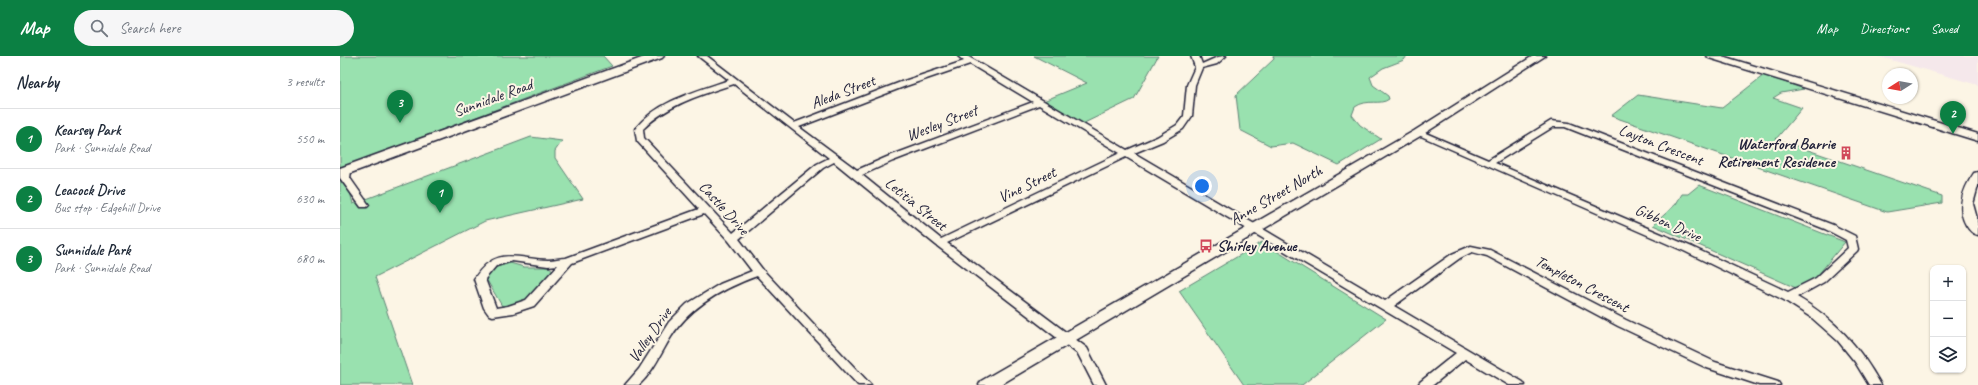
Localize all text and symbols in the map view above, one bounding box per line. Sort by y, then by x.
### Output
search box [74,10,354,46]
text: Map [20,16,50,40]
icon: search [88,17,110,39]
text: Search here [120,19,181,38]
text: Map [1817,20,1838,37]
text: Directions [1860,20,1909,37]
text: Saved [1931,20,1958,37]
north arrow [1882,68,1918,104]
street label: Aleda Street [808,70,879,113]
text: Nearby [16,72,59,93]
text: 3 results [286,74,324,90]
street label: Sunnidale Road [451,74,538,121]
pin: 3 [387,90,413,123]
street label: Wesley Street [904,99,983,146]
pin: 2 [1940,101,1966,134]
street label: Layton Crescent [1616,120,1708,171]
text: Kearsey Park [54,121,121,140]
text: 1 [26,131,32,147]
text: 550 m [296,131,324,147]
place label: Waterford Barrie Retirement Residence [1717,134,1837,172]
text: Park · Sunnidale Road [54,140,150,156]
building icon: Waterford Barrie Retirement Residence [1838,145,1854,161]
street label: Anne Street North [1226,160,1326,229]
street label: Vine Street [995,162,1061,207]
street label: Letitia Street [881,173,952,236]
your location [1192,176,1212,196]
street label: Castle Drive [695,177,755,240]
pin: 1 [427,180,453,213]
text: Leacock Drive [54,181,124,200]
text: 2 [26,191,32,207]
text: 630 m [296,191,324,207]
text: Bus stop · Edgehill Drive [54,200,160,216]
street label: Gibbon Drive [1632,200,1706,247]
place label: Shirley Avenue [1217,236,1298,256]
bus stop icon: Shirley Avenue [1198,238,1214,254]
text: Sunnidale Park [54,241,130,260]
text: 3 [26,251,32,267]
text: 680 m [296,251,324,267]
street label: Templeton Crescent [1532,251,1634,318]
text: Park · Sunnidale Road [54,260,150,276]
map controls [1930,265,1966,373]
button: + [1930,265,1966,301]
button: − [1930,301,1966,337]
street label: Valley Drive [624,302,677,366]
button: layers [1930,337,1966,373]

